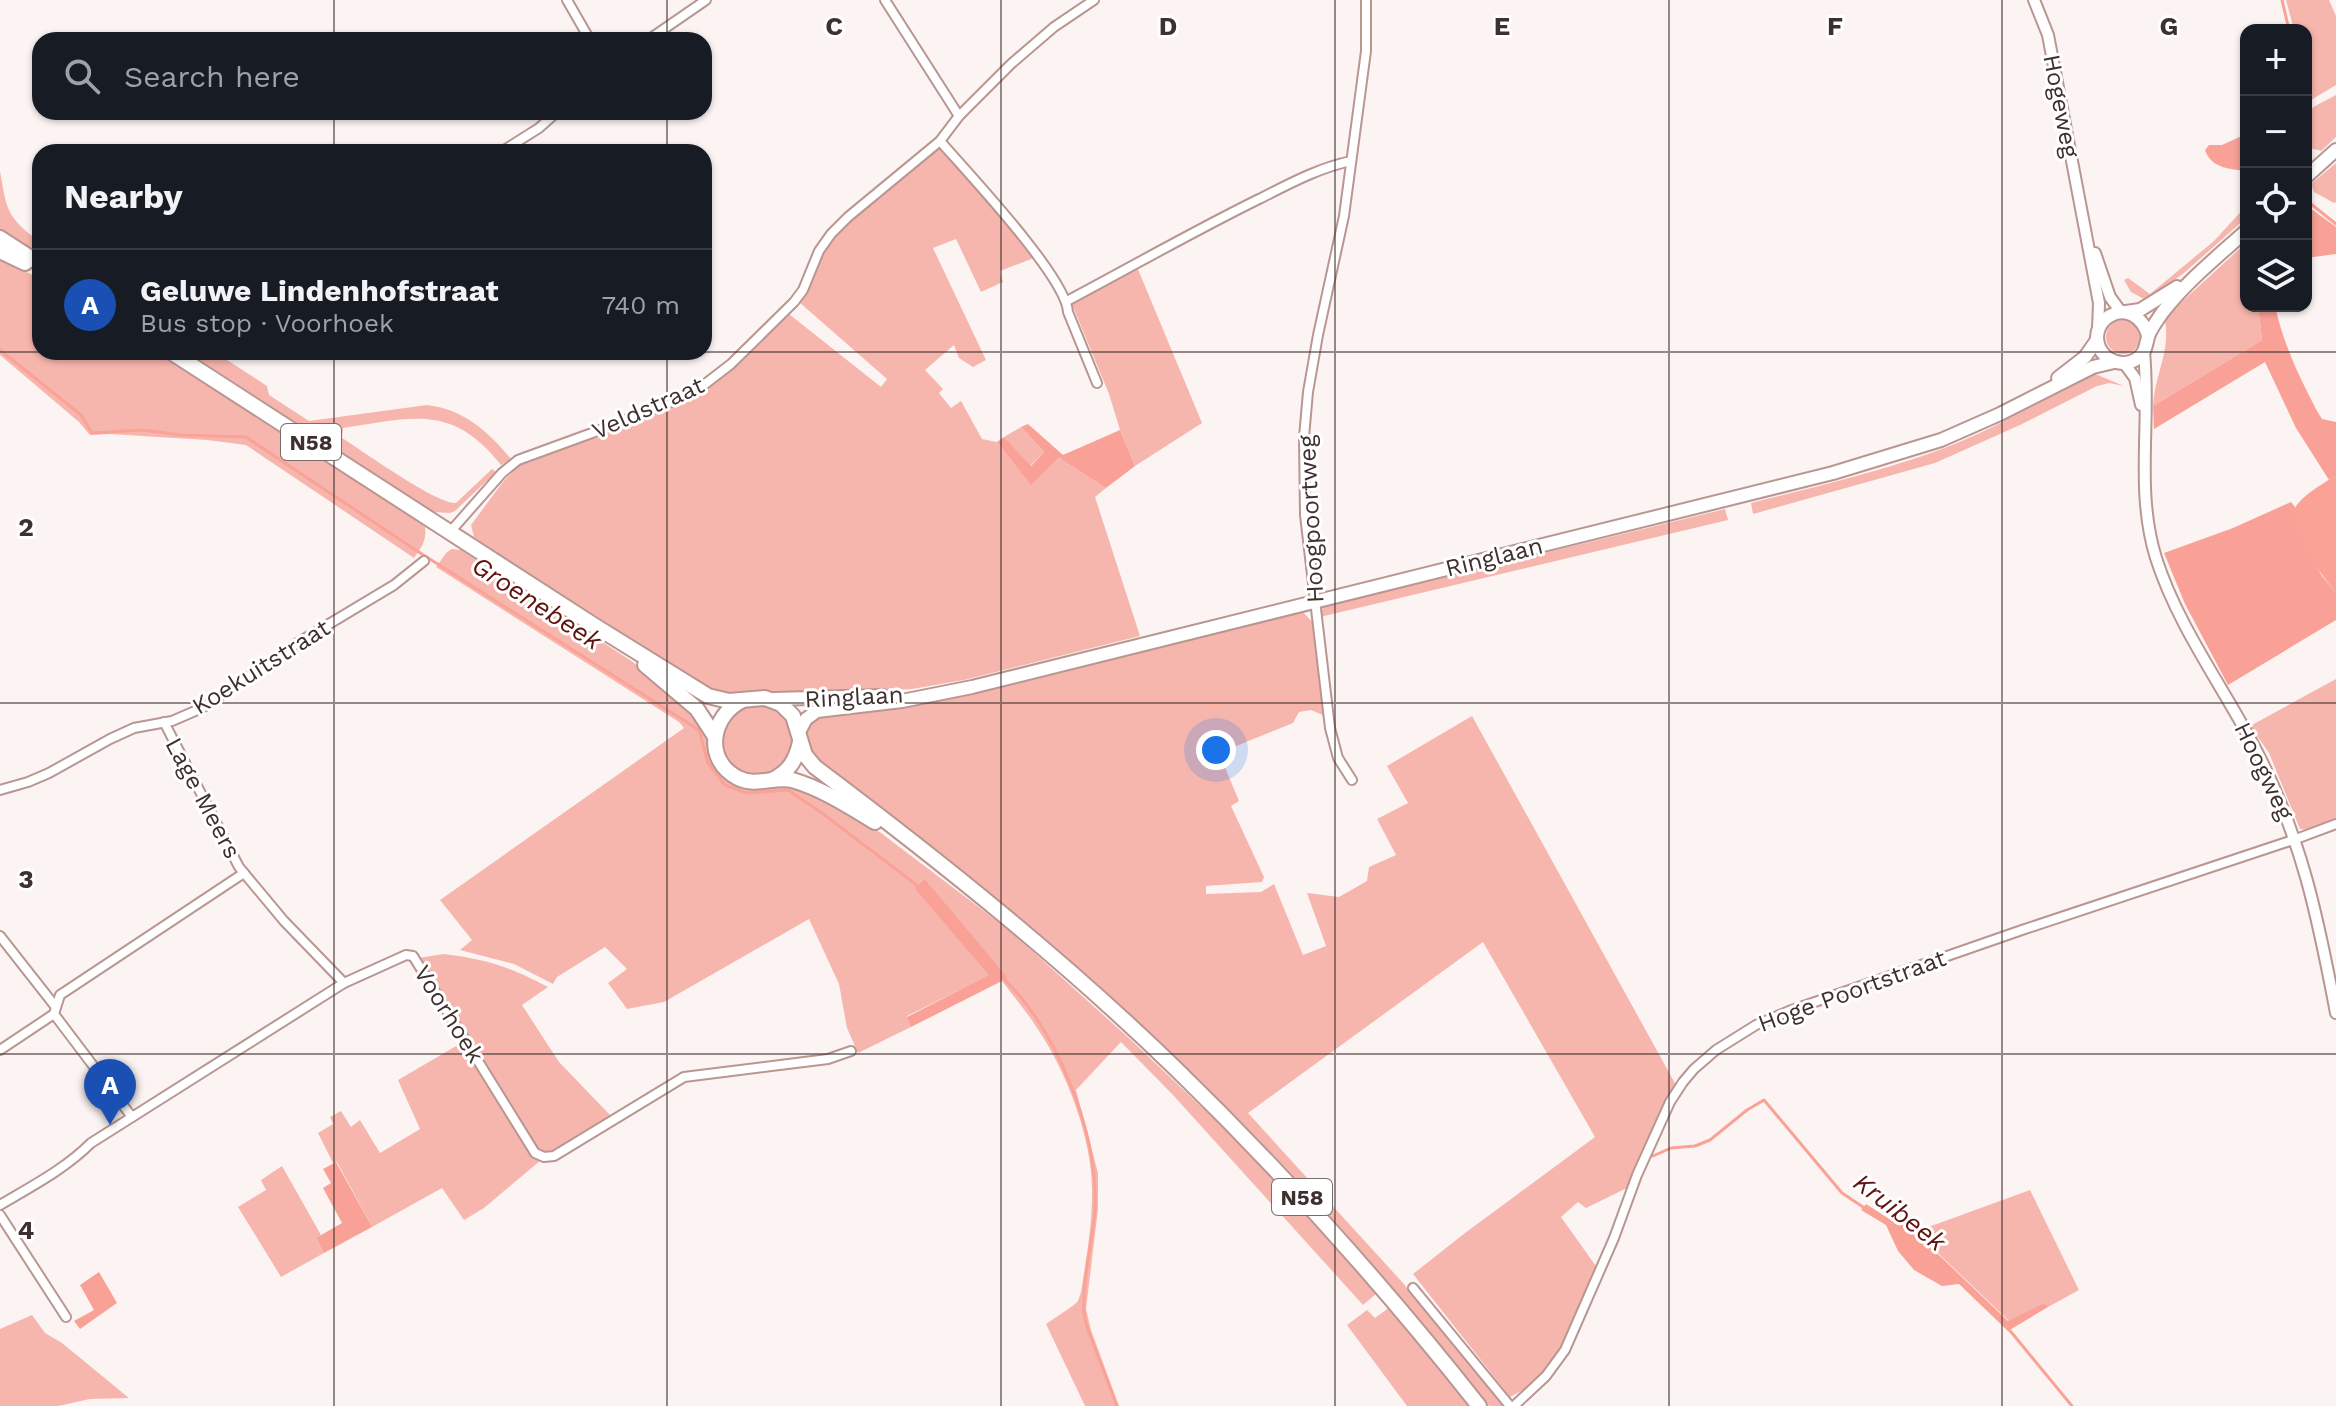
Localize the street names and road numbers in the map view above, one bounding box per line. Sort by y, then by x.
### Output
street label: Hogeweg [2037,52,2085,160]
street label: Veldstraat [588,371,708,445]
road number: N58 [281,424,341,460]
street label: Hoogpoortweg [1293,434,1329,604]
street label: Ringlaan [1442,531,1546,583]
street label: Koekuitstraat [187,614,335,720]
street label: Ringlaan [804,680,904,714]
street label: Hoogweg [2228,718,2300,825]
street label: Lage Meers [159,733,247,863]
street label: Hoge Poortstraat [1754,944,1950,1038]
street label: Voorhoek [408,960,490,1068]
road number: N58 [1272,1179,1332,1215]

